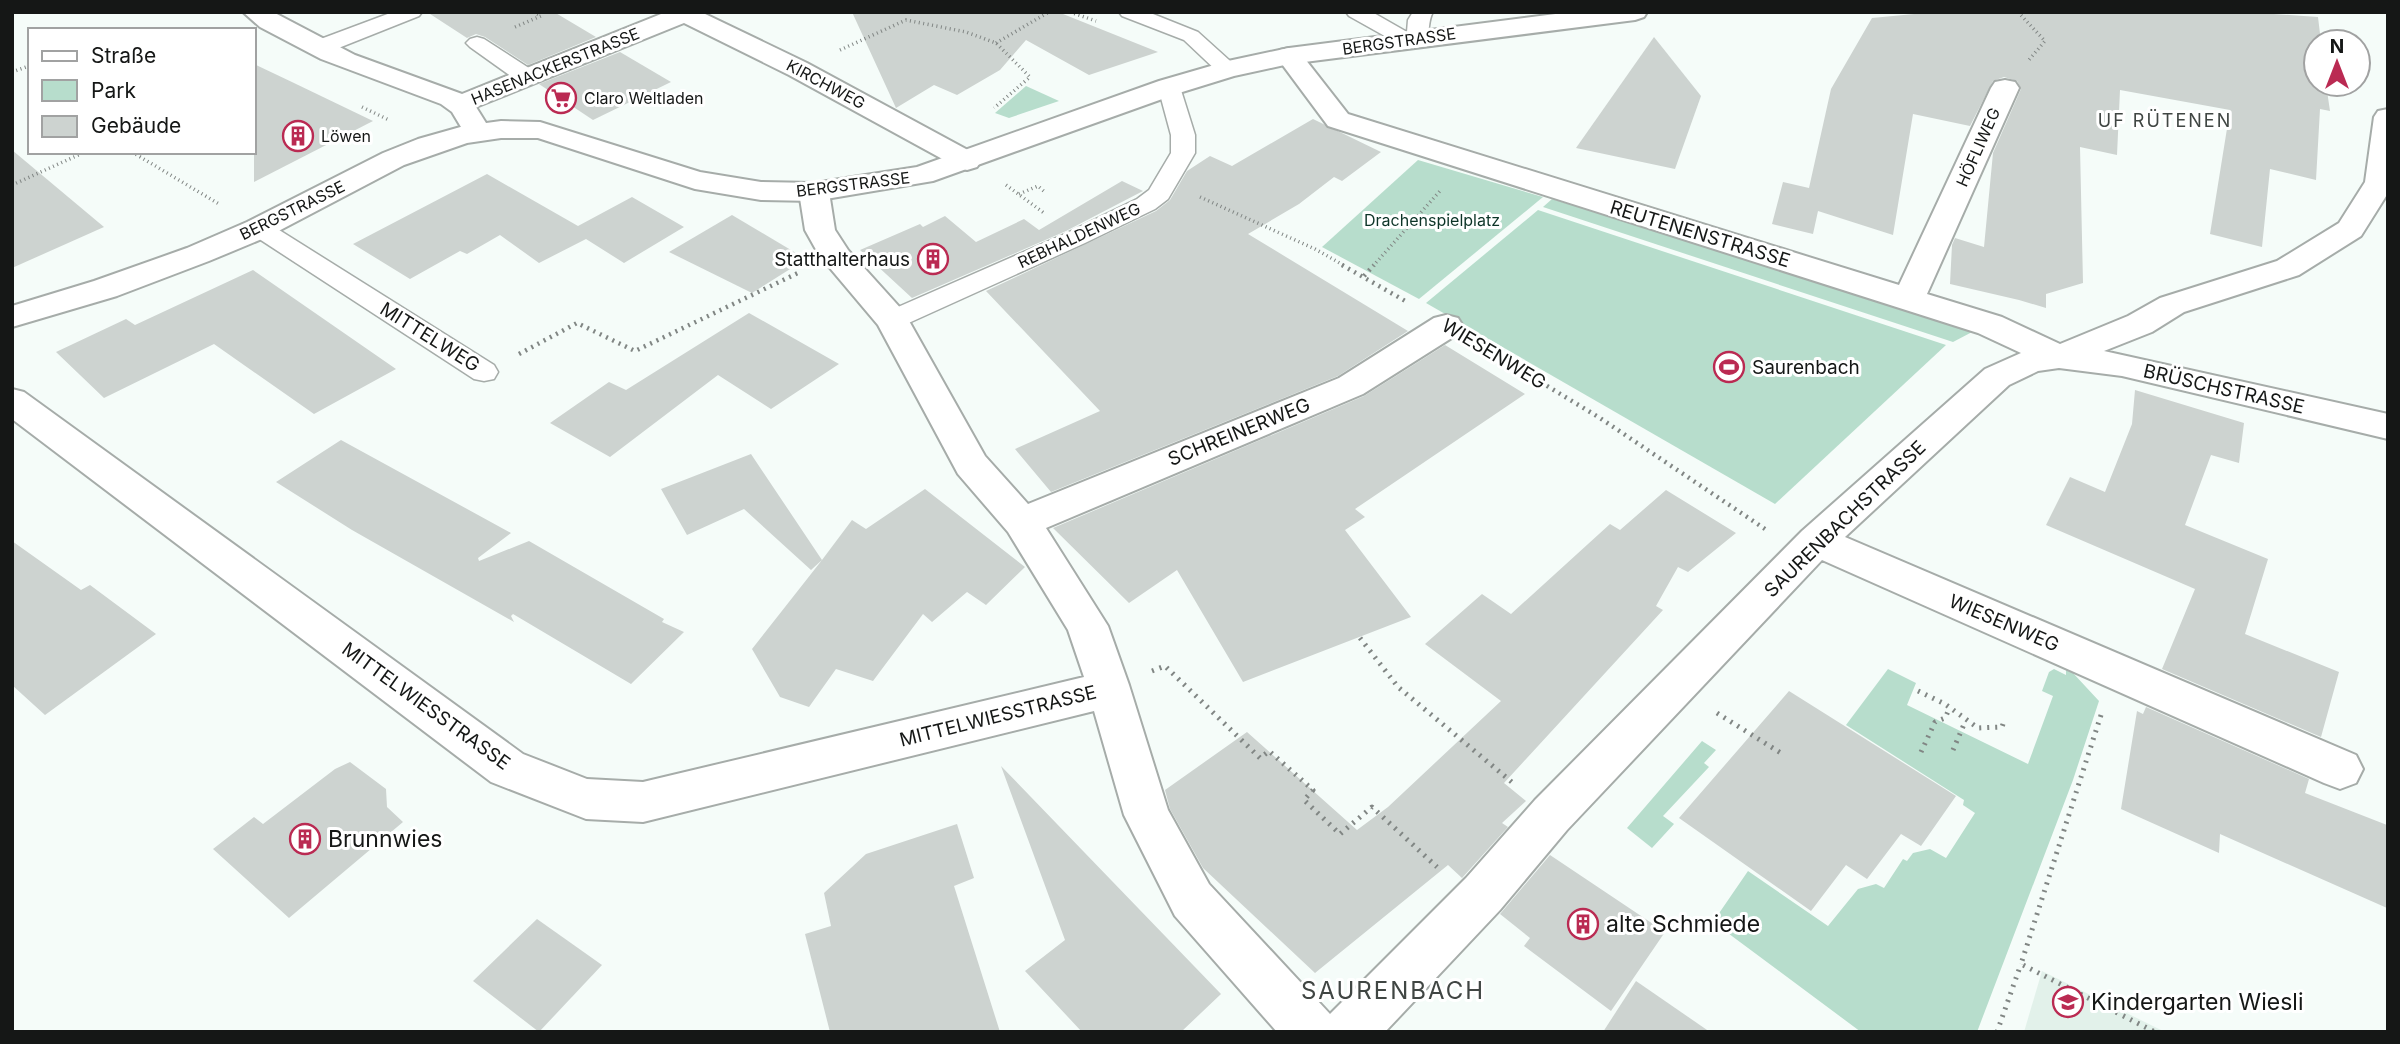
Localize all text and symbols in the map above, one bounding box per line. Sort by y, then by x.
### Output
street label: HASENACKERSTRASSE [468,23,642,109]
street label: BERGSTRASSE [1341,23,1457,59]
legend [28,28,256,154]
north arrow [2302,28,2372,98]
text: N [2330,35,2344,58]
text: Straße [91,43,156,68]
street label: KIRCHWEG [783,55,869,113]
text: Park [91,78,136,103]
supermarket icon: Claro Weltladen [544,81,578,115]
place label: Claro Weltladen [584,88,703,108]
street label: HÖFLIWEG [1952,104,2004,190]
district label: UF RÜTENEN [2098,109,2232,131]
text: Gebäude [91,113,181,138]
building icon: Löwen [281,119,315,153]
place label: Löwen [321,126,371,146]
street label: BERGSTRASSE [795,167,911,201]
street label: BERGSTRASSE [236,176,348,244]
street label: REUTENENSTRASSE [1607,196,1793,272]
street label: REBHALDENWEG [1015,198,1143,272]
park label: Drachenspielplatz [1364,210,1500,230]
building icon: Statthalterhaus [916,242,950,276]
place label: Statthalterhaus [774,248,910,271]
street label: MITTELWEG [376,297,484,377]
street label: WIESENWEG [1438,314,1550,394]
sports icon: Saurenbach [1712,350,1746,384]
place label: Saurenbach [1752,356,1860,379]
street label: BRÜSCHSTRASSE [2141,359,2307,419]
street label: SCHREINERWEG [1165,393,1313,471]
street label: SAURENBACHSTRASSE [1759,436,1931,602]
street label: WIESENWEG [1945,589,2063,657]
street label: MITTELWIESSTRASSE [338,637,514,775]
street label: MITTELWIESSTRASSE [897,680,1099,752]
building icon: Brunnwies [288,822,322,856]
place label: Brunnwies [328,825,442,853]
building icon: alte Schmiede [1566,907,1600,941]
place label: alte Schmiede [1606,910,1760,938]
district label: SAURENBACH [1301,976,1485,1005]
school or university icon: Kindergarten Wiesli [2051,985,2085,1019]
place label: Kindergarten Wiesli [2091,988,2303,1016]

